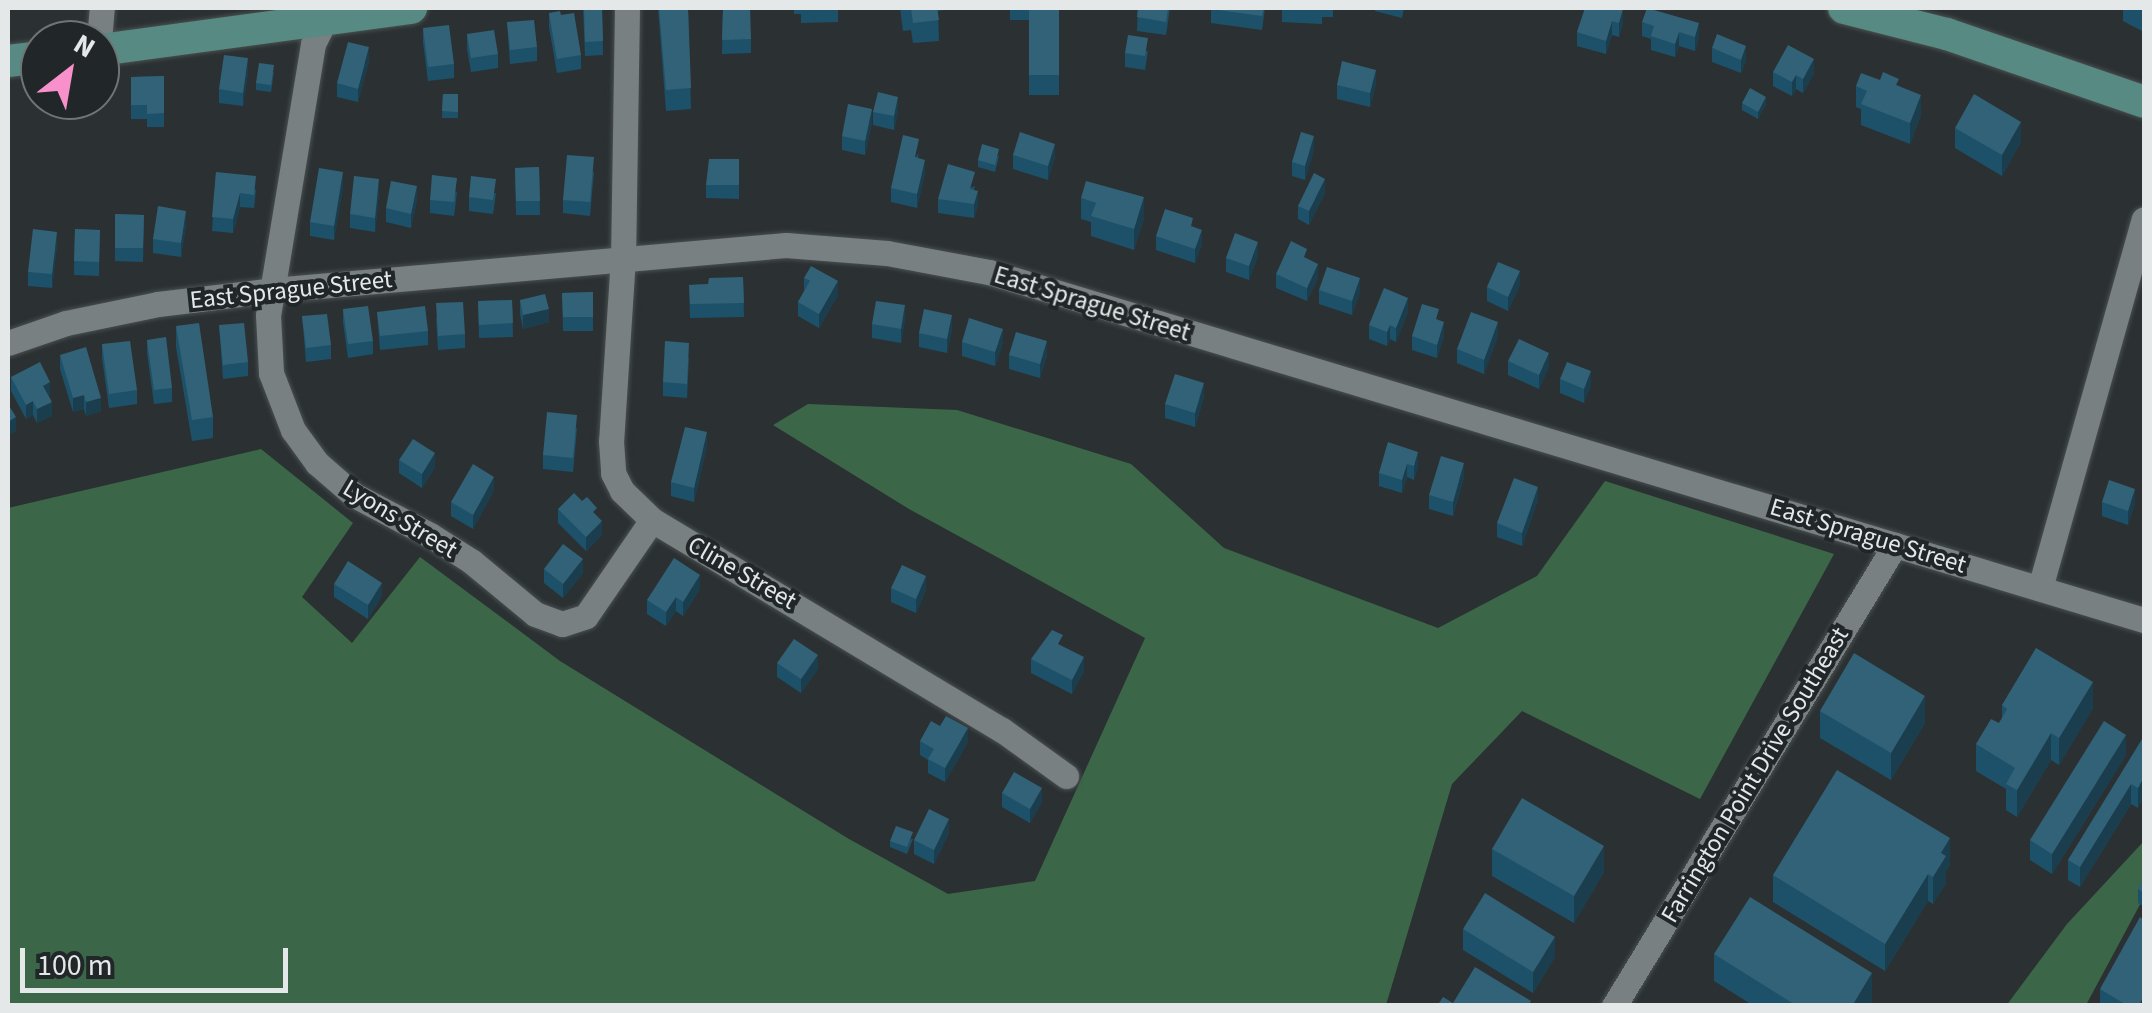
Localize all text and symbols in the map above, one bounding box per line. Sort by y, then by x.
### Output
north arrow [20,20,120,120]
text: N [66,24,103,68]
street label: East Sprague Street [990,260,1194,348]
street label: East Sprague Street [188,264,394,316]
street label: Lyons Street [337,473,463,565]
street label: East Sprague Street [1766,492,1970,580]
street label: Cline Street [682,530,802,616]
street label: Farrington Point Drive Southeast [1655,622,1855,928]
scale bar [25,928,292,990]
text: 100 m [37,944,113,987]

